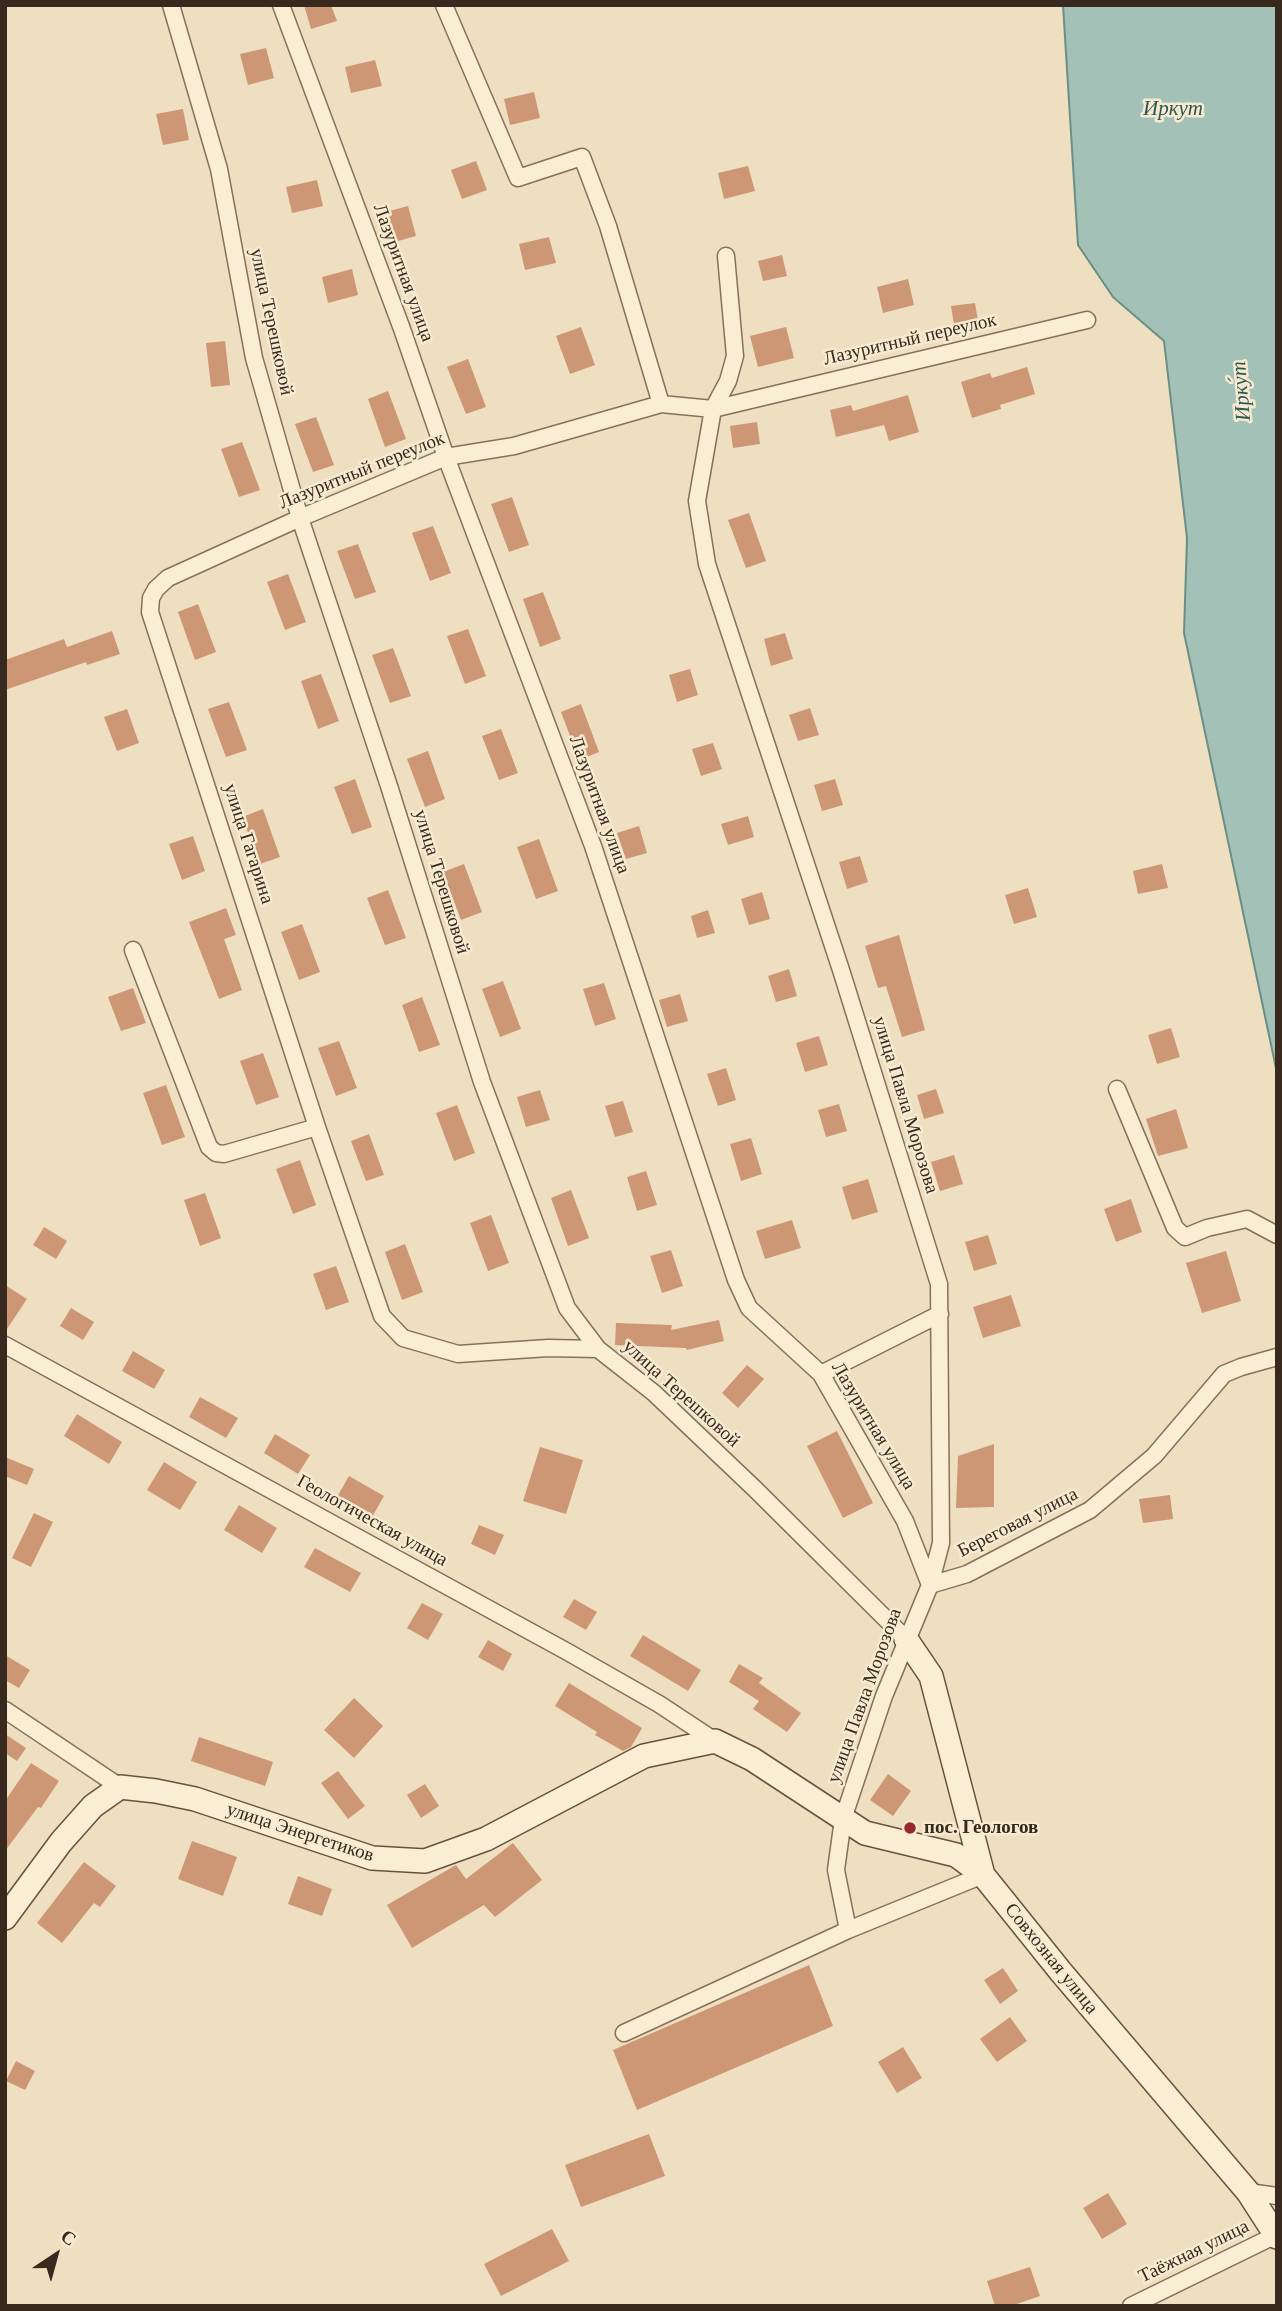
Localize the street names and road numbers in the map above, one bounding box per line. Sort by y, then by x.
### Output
street label: Лазуритная улица [368,201,438,345]
street label: улица Терешковой [244,246,298,398]
street label: Лазуритный переулок [821,309,999,371]
street label: Лазуритный переулок [276,427,448,515]
street label: Лазуритная улица [564,733,634,877]
street label: улица Гагарина [218,781,278,907]
street label: улица Терешковой [408,807,474,957]
street label: улица Павла Морозова [867,1014,943,1196]
street label: улица Терешковой [618,1335,744,1453]
street label: Лазуритная улица [826,1358,920,1494]
street label: Геологическая улица [293,1470,451,1572]
street label: Береговая улица [954,1483,1082,1563]
street label: улица Павла Морозова [823,1606,907,1786]
street label: улица Энергетиков [223,1798,377,1868]
street label: Совхозная улица [999,1899,1103,2019]
street label: Таёжная улица [1135,2215,1253,2289]

